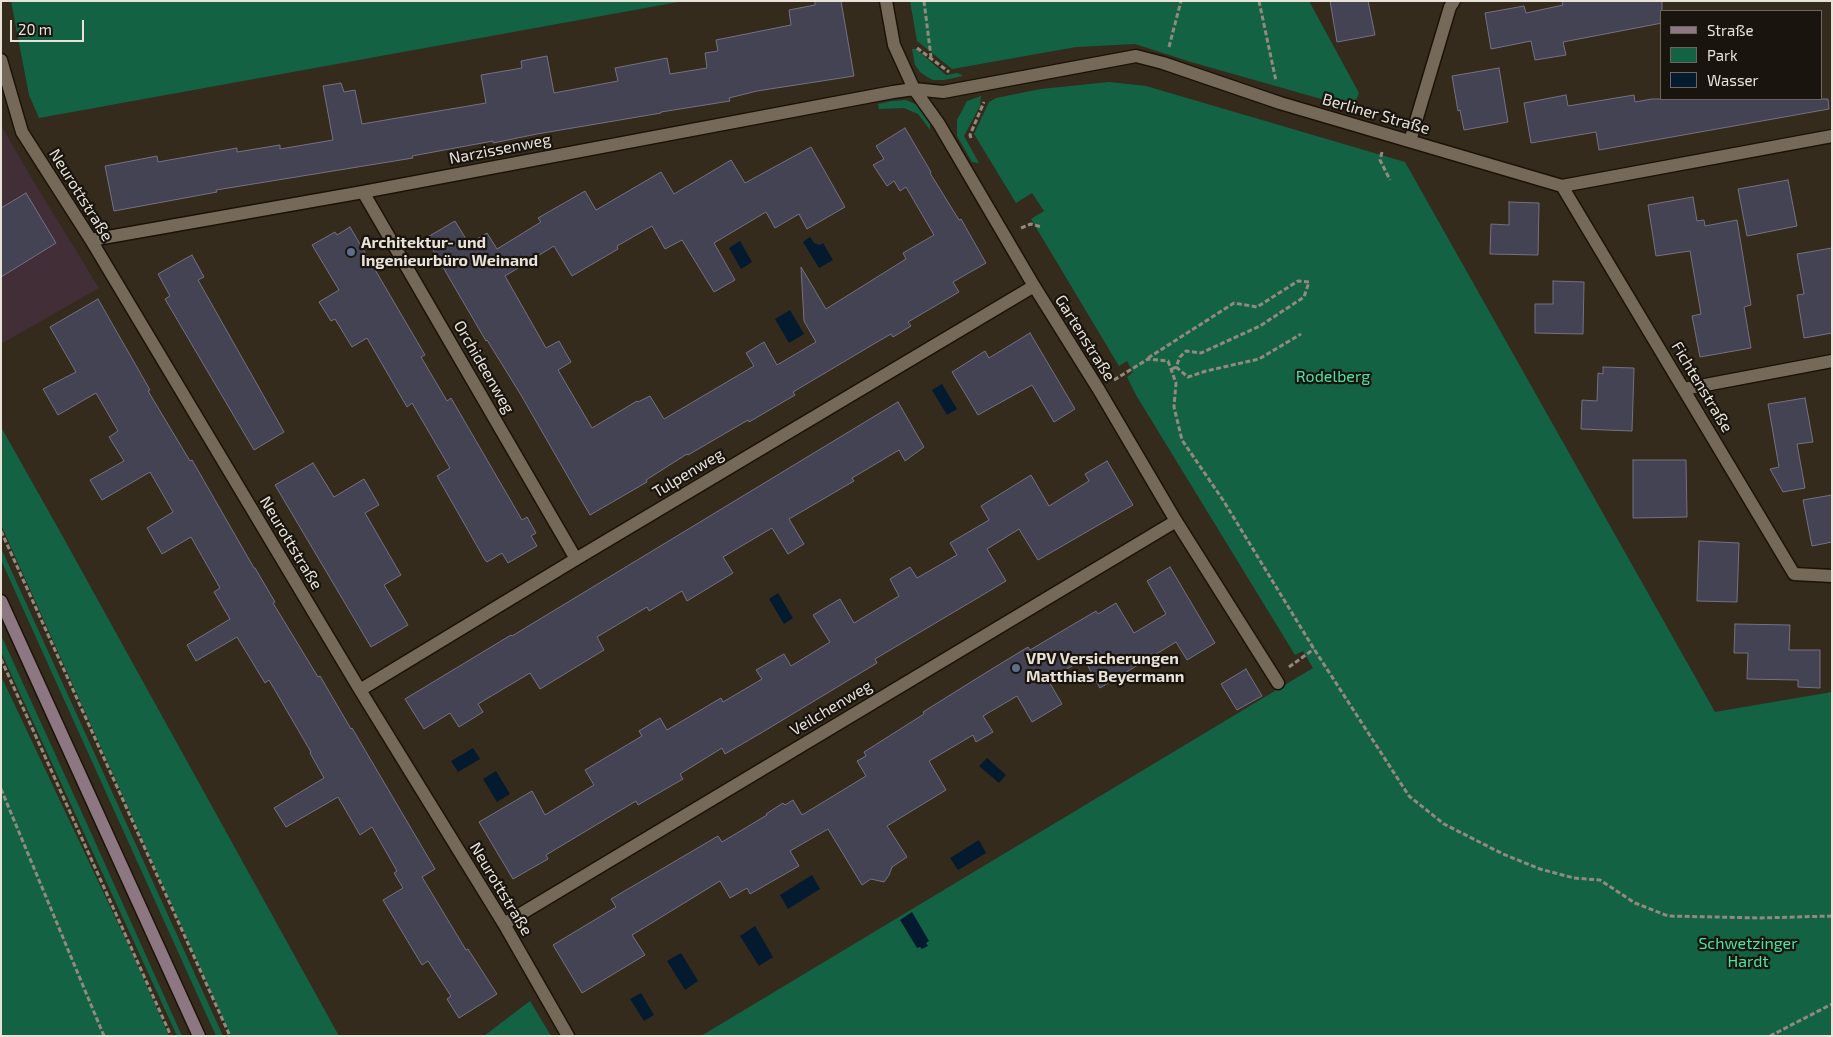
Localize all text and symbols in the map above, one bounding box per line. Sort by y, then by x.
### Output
scale bar [12,10,86,42]
legend [1660,10,1823,100]
text: 20 m [18,20,52,38]
text: Straße [1707,21,1753,39]
text: Park [1707,46,1738,64]
text: Wasser [1707,71,1759,89]
street label: Berliner Straße [1320,89,1432,139]
street label: Narzissenweg [447,130,553,168]
street label: Neurottstraße [45,145,117,245]
place label: Architektur- und Ingenieurbüro Weinand [361,233,538,271]
marker: Architektur- und Ingenieurbüro Weinand [345,246,357,258]
street label: Gartenstraße [1051,291,1119,385]
street label: Orchideenweg [450,317,518,417]
street label: Fichtenstraße [1667,338,1737,436]
park label: Rodelberg [1296,367,1370,387]
street label: Tulpenweg [649,444,727,502]
street label: Neurottstraße [256,493,326,593]
place label: VPV Versicherungen Matthias Beyermann [1026,649,1184,687]
marker: VPV Versicherungen Matthias Beyermann [1010,662,1022,674]
street label: Veilchenweg [787,676,875,740]
street label: Neurottstraße [466,839,536,939]
park label: Schwetzinger Hardt [1698,934,1798,972]

